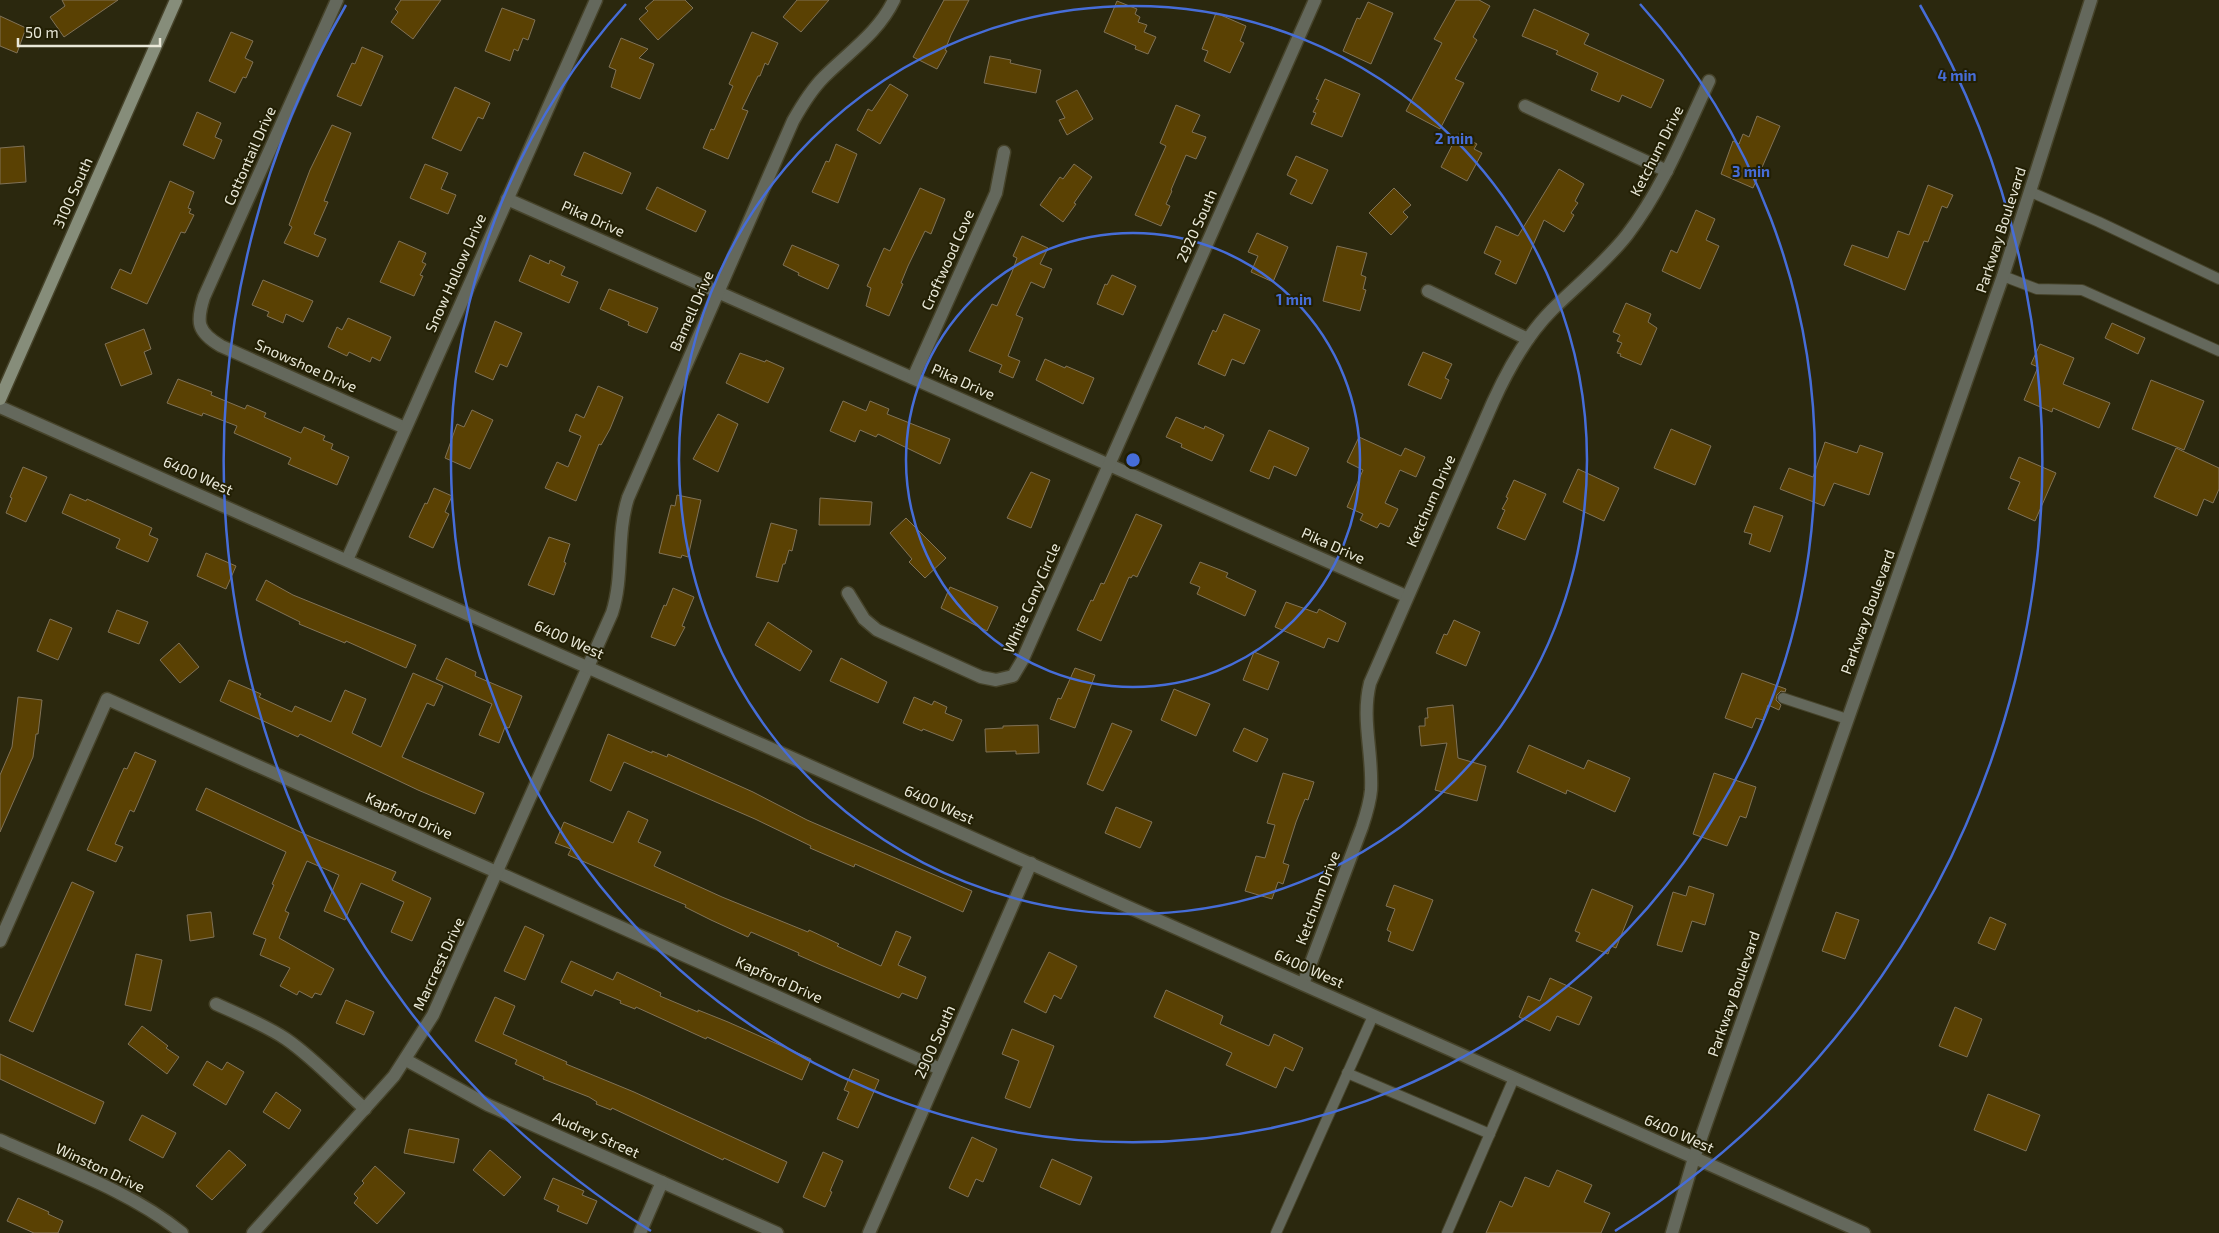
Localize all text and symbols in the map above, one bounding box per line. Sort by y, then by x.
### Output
scale bar [18,15,160,47]
text: 50 m [25,23,59,41]
text: 4 min [1937,66,1977,84]
street label: Ketchum Drive [1626,102,1687,199]
street label: Cottontail Drive [219,103,279,208]
text: 2 min [1435,129,1473,147]
street label: 3100 South [48,154,96,231]
text: 3 min [1732,162,1770,180]
street label: Parkway Boulevard [1971,164,2029,295]
street label: 2920 South [1172,186,1220,265]
street label: Pika Drive [559,196,628,240]
street label: Croftwood Cove [917,206,977,313]
street label: Snow Hollow Drive [421,210,489,335]
street label: Bamell Drive [665,268,717,354]
text: 1 min [1276,290,1312,308]
street label: Snowshoe Drive [253,335,360,396]
street label: Pika Drive [929,359,998,403]
centre of rings [1124,451,1142,469]
street label: 6400 West [161,452,236,499]
street label: Ketchum Drive [1402,452,1458,550]
street label: Pika Drive [1299,523,1368,567]
street label: White Cony Circle [999,540,1063,655]
street label: Parkway Boulevard [1836,547,1898,677]
street label: 6400 West [532,616,607,663]
street label: 6400 West [902,781,977,828]
street label: Kapford Drive [363,788,456,842]
street label: Ketchum Drive [1291,848,1343,947]
street label: Marcrest Drive [409,914,468,1013]
street label: Parkway Boulevard [1703,929,1763,1059]
street label: 6400 West [1272,945,1347,992]
street label: Kapford Drive [733,952,826,1006]
street label: 2900 South [910,1002,958,1081]
street label: Audrey Street [550,1107,643,1161]
street label: 6400 West [1642,1110,1717,1157]
street label: Winston Drive [53,1139,148,1196]

